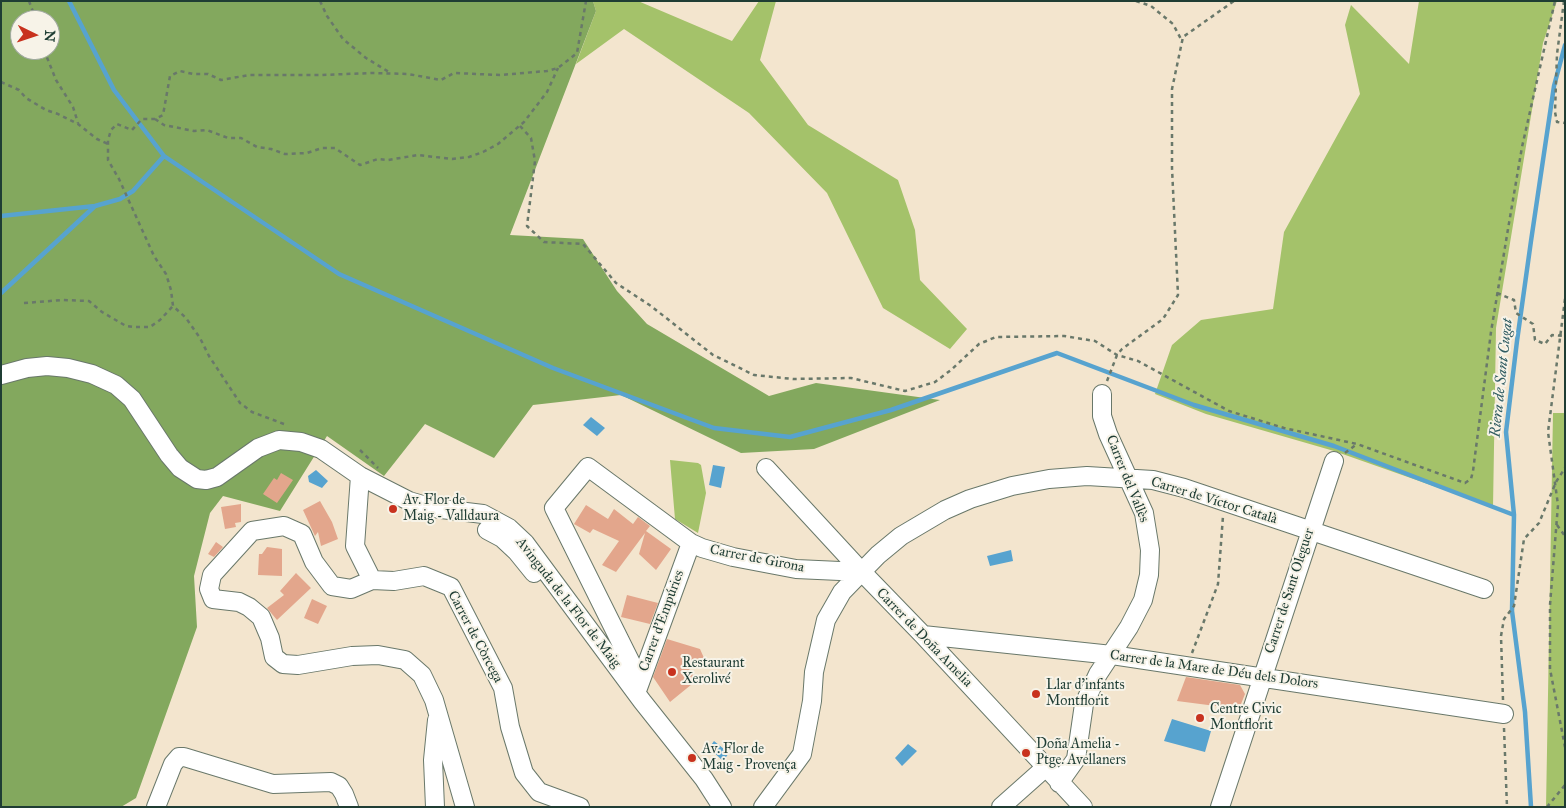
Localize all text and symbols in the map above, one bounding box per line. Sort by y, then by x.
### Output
north arrow [10,10,60,60]
text: N [41,29,58,43]
water label: Riera de Sant Cugat [1487,318,1517,438]
street label: Carrer del Vallès [1102,433,1152,525]
street label: Carrer de Víctor Català [1149,474,1279,528]
place label: Av. Flor de Maig - Valldaura [403,493,499,526]
marker: Av. Flor de Maig - Valldaura [387,503,399,515]
street label: Carrer de Sant Oleguer [1262,526,1318,656]
street label: Avinguda de la Flor de Maig [512,535,624,671]
street label: Carrer de Girona [708,542,806,576]
street label: Carrer d'Empúries [636,568,688,674]
street label: Carrer de Doña Amelia [872,585,976,691]
street label: Carrer de Còrcega [444,588,506,686]
street label: Carrer de la Mare de Déu dels Dolors [1109,647,1319,693]
place label: Restaurant Xerolivé [682,656,745,689]
marker: Restaurant Xerolivé [666,666,678,678]
place label: Llar d'infants Montflorit [1046,678,1125,710]
marker: Llar d'infants Montflorit [1030,688,1042,700]
place label: Centre Civic Montflorit [1210,702,1282,734]
marker: Centre Civic Montflorit [1194,712,1206,724]
place label: Doña Amelia - Ptge. Avellaners [1036,737,1126,770]
place label: Av. Flor de Maig - Provença [702,742,796,774]
marker: Doña Amelia - Ptge. Avellaners [1020,747,1032,759]
marker: Av. Flor de Maig - Provença [686,752,698,764]

